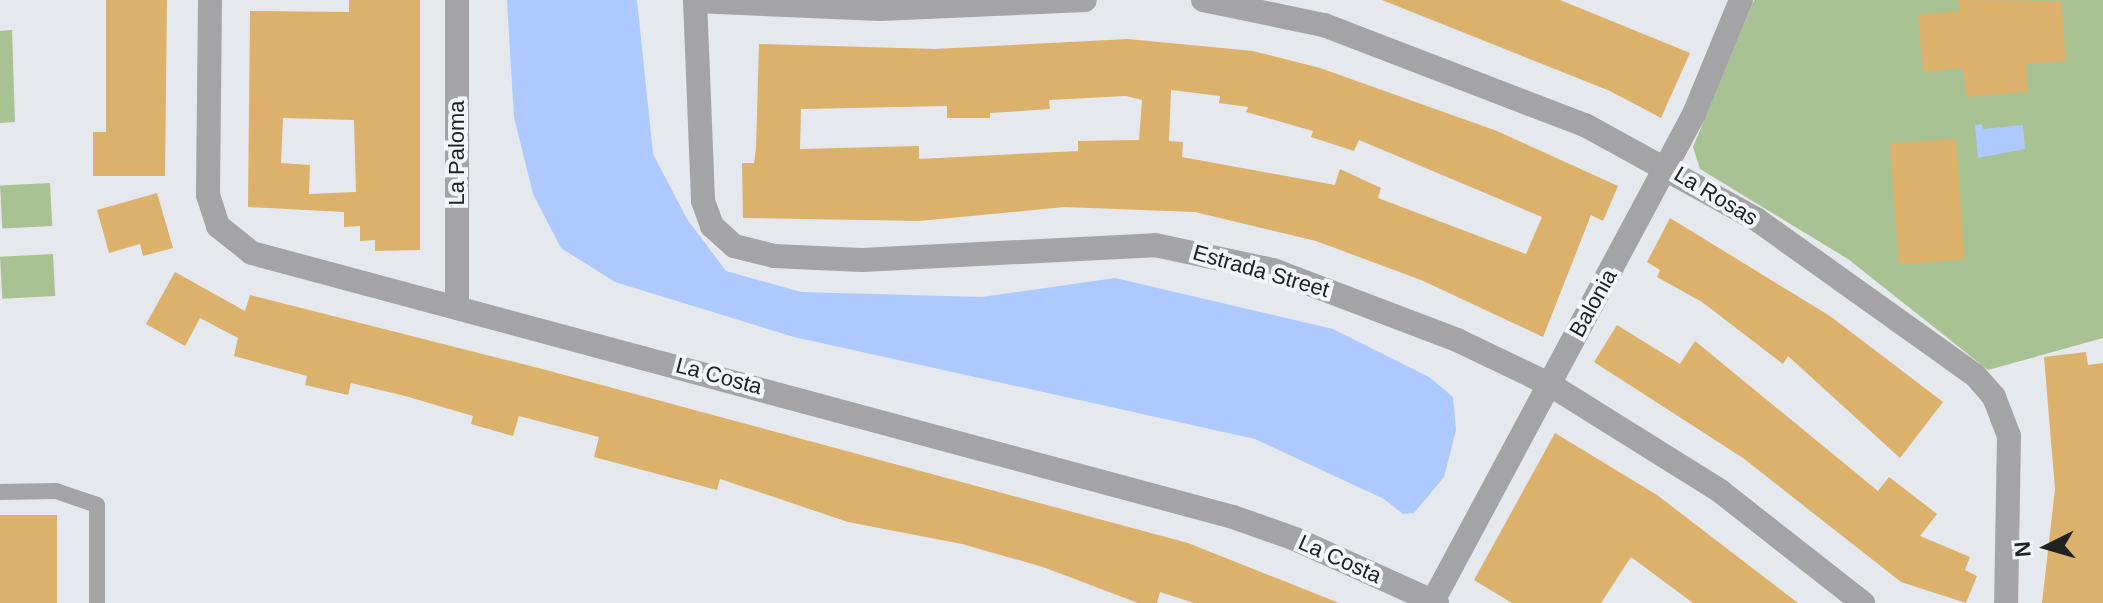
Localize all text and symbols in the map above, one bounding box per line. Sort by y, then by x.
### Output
street label: La Paloma [444,100,470,206]
street label: La Rosas [1669,161,1763,231]
street label: Estrada Street [1190,239,1332,303]
street label: Balonia [1564,265,1622,341]
street label: La Costa [673,352,765,400]
north arrow [2007,507,2087,587]
street label: La Costa [1294,529,1386,589]
text: N [2009,540,2036,558]

